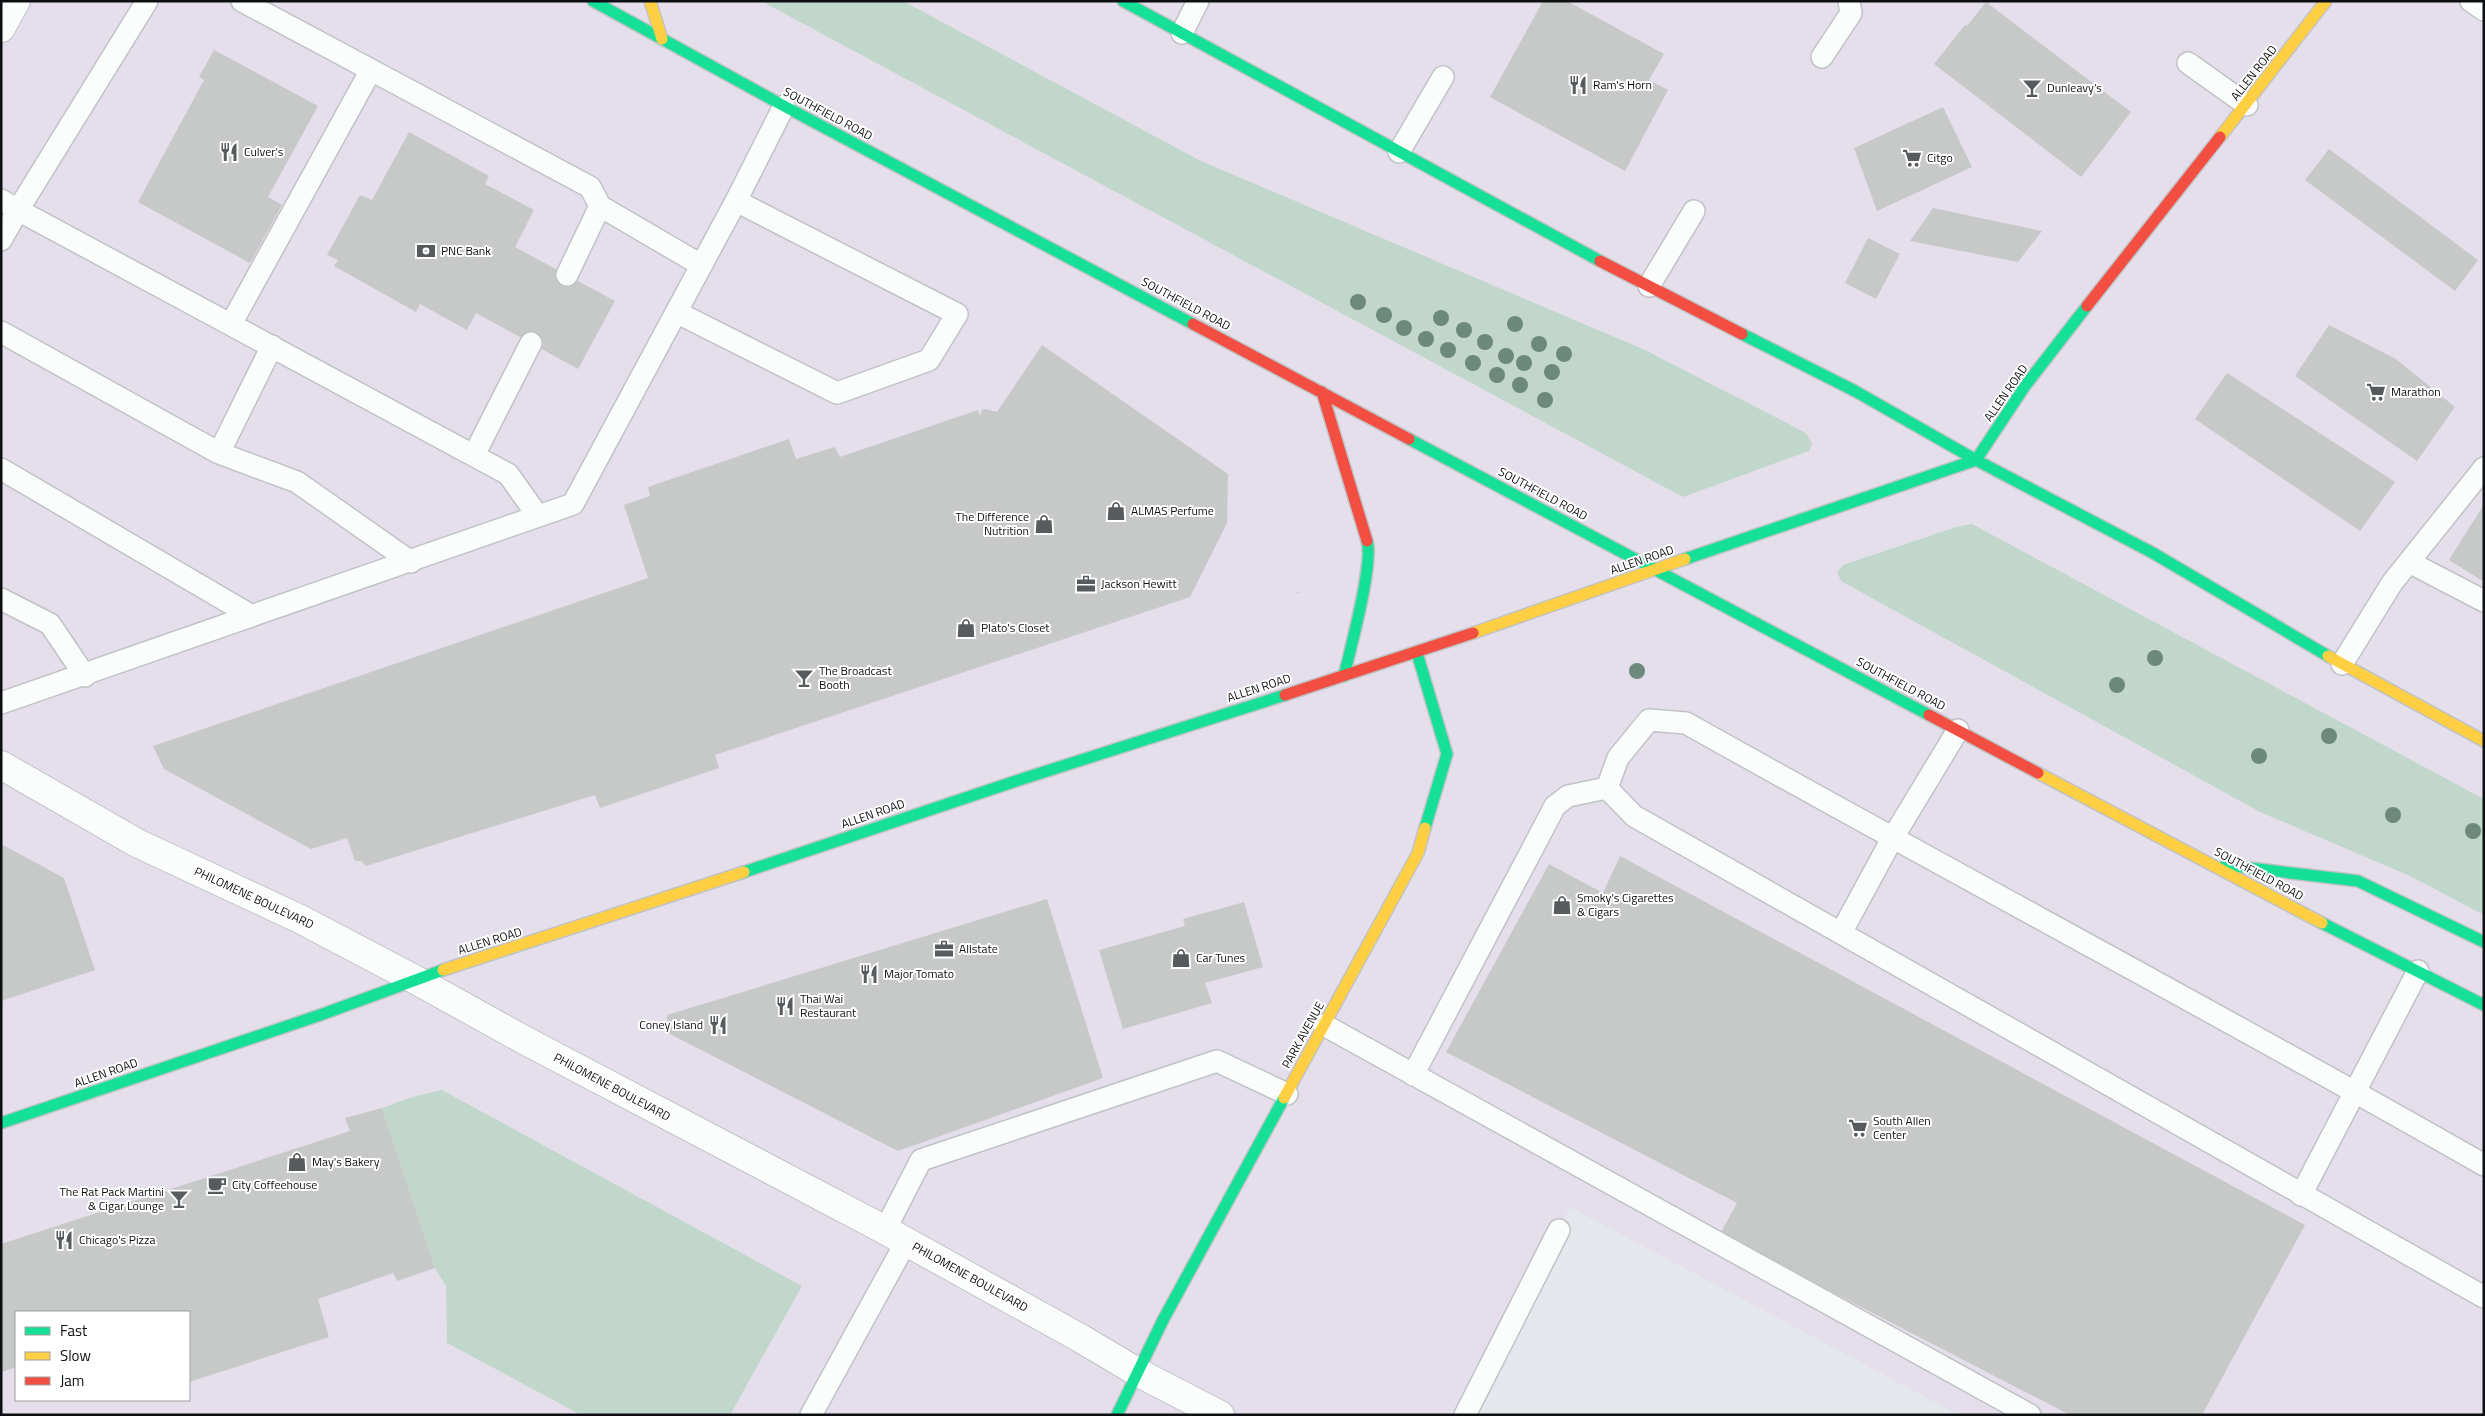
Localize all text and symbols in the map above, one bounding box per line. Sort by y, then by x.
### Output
street label: ALLEN ROAD [2226,41,2282,105]
restaurant icon: Ram's Horn [1567,74,1589,96]
place label: Ram's Horn [1593,75,1652,94]
bar icon: Dunleavy’s [2021,77,2043,99]
place label: Dunleavy’s [2047,78,2102,97]
street label: SOUTHFIELD ROAD [780,82,876,145]
restaurant icon: Culver's [218,141,240,163]
place label: Culver's [244,142,284,161]
supermarket icon: Citgo [1901,147,1923,169]
place label: Citgo [1927,148,1953,167]
bank icon: PNC Bank [415,240,437,262]
place label: PNC Bank [441,241,491,260]
street label: SOUTHFIELD ROAD [1138,272,1234,335]
street label: ALLEN ROAD [1979,360,2032,425]
supermarket icon: Marathon [2365,381,2387,403]
place label: Marathon [2391,382,2441,401]
street label: SOUTHFIELD ROAD [1495,462,1591,525]
shop icon: ALMAS Perfume [1105,500,1127,522]
place label: ALMAS Perfume [1131,501,1214,520]
place label: The Difference Nutrition [956,507,1029,540]
shop icon: The Difference Nutrition [1033,513,1055,535]
street label: ALLEN ROAD [1607,540,1676,579]
office icon: Jackson Hewitt [1075,573,1097,595]
place label: Jackson Hewitt [1101,574,1177,593]
shop icon: Plato's Closet [955,617,977,639]
place label: Plato's Closet [981,618,1050,637]
street label: SOUTHFIELD ROAD [1853,652,1949,715]
place label: The Broadcast Booth [819,661,892,694]
bar icon: The Broadcast Booth [793,667,815,689]
street label: ALLEN ROAD [1224,668,1293,707]
street label: ALLEN ROAD [838,794,907,833]
street label: SOUTHFIELD ROAD [2211,842,2307,905]
street label: PHILOMENE BOULEVARD [191,861,317,934]
place label: Smoky's Cigarettes & Cigars [1577,888,1674,921]
shop icon: Smoky's Cigarettes & Cigars [1551,894,1573,916]
street label: ALLEN ROAD [455,922,524,959]
office icon: Allstate [933,938,955,960]
place label: Allstate [959,939,998,958]
shop icon: Car Tunes [1170,947,1192,969]
place label: Car Tunes [1196,948,1245,967]
restaurant icon: Major Tomato [858,963,880,985]
place label: Major Tomato [884,964,954,983]
place label: Thai Wai Restaurant [800,989,857,1022]
restaurant icon: Thai Wai Restaurant [774,995,796,1017]
street label: PARK AVENUE [1276,998,1329,1072]
restaurant icon: Coney Island [707,1014,729,1036]
place label: Coney Island [639,1015,703,1034]
street label: PHILOMENE BOULEVARD [550,1048,674,1126]
street label: ALLEN ROAD [71,1053,140,1092]
place label: South Allen Center [1873,1111,1931,1144]
supermarket icon: South Allen Center [1847,1117,1869,1139]
shop icon: May's Bakery [286,1151,308,1173]
place label: May's Bakery [312,1152,380,1171]
cafe icon: City Coffeehouse [206,1174,228,1196]
place label: City Coffeehouse [232,1175,317,1194]
place label: The Rat Pack Martini & Cigar Lounge [59,1182,164,1215]
bar icon: The Rat Pack Martini & Cigar Lounge [168,1188,190,1210]
restaurant icon: Chicago's Pizza [53,1229,75,1251]
place label: Chicago's Pizza [79,1230,156,1249]
street label: PHILOMENE BOULEVARD [909,1237,1032,1317]
legend [15,1311,190,1401]
text: Fast [60,1319,88,1342]
text: Slow [60,1344,91,1367]
text: Jam [60,1369,84,1392]

